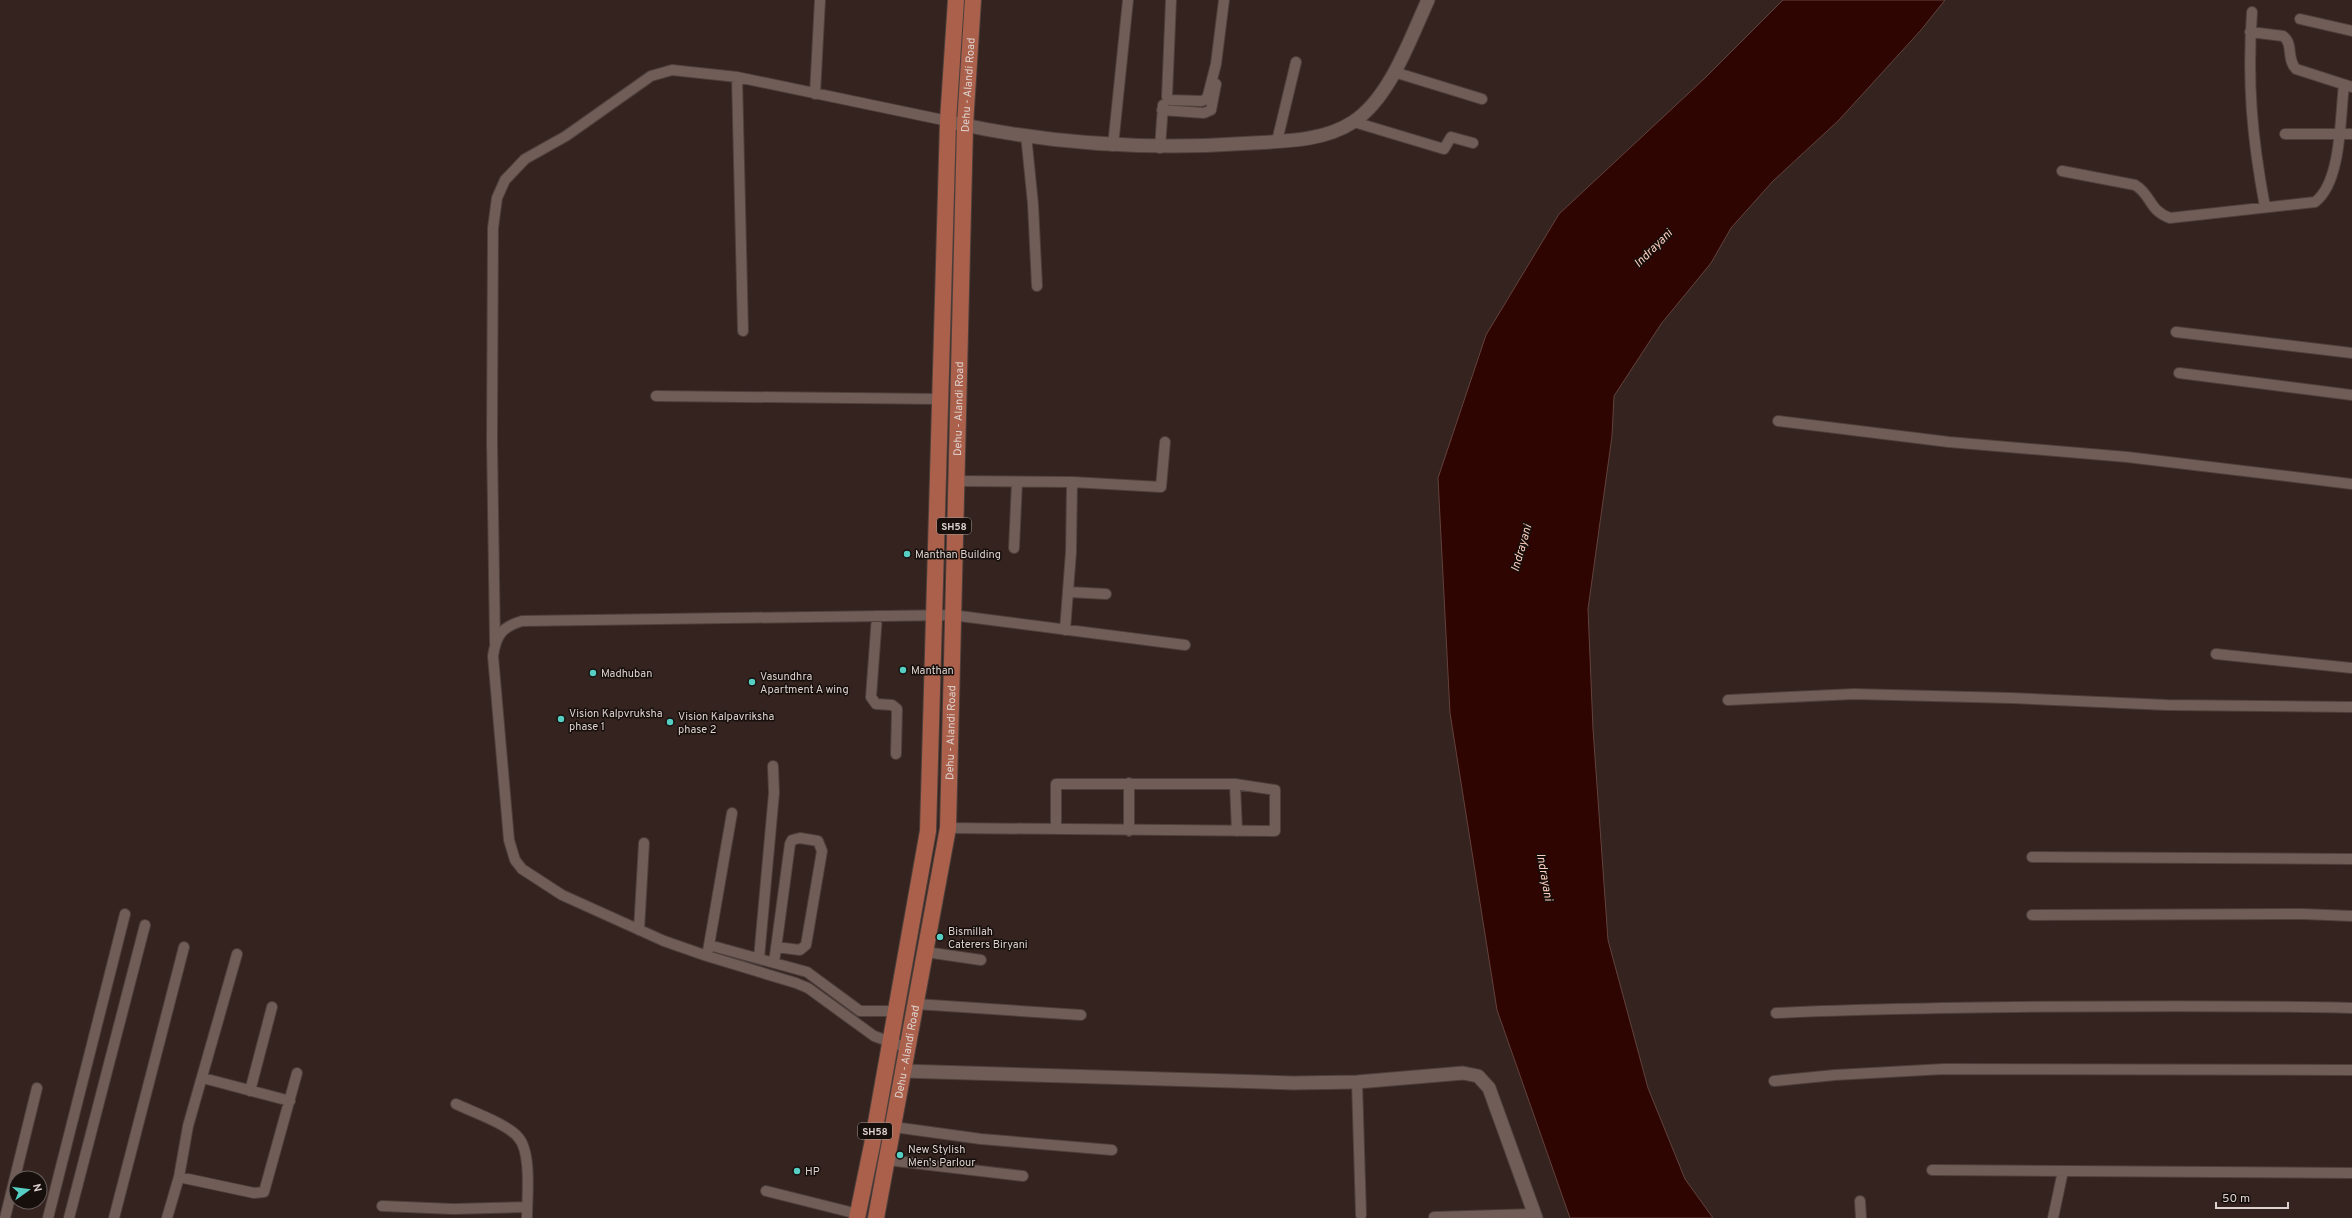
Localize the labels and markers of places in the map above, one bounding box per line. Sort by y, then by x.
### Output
place label: Manthan Building [915,548,1001,562]
marker: Manthan Building [902,549,912,559]
place label: Manthan [911,664,954,678]
marker: Manthan [898,665,908,675]
place label: Madhuban [601,667,653,681]
marker: Madhuban [588,668,598,678]
place label: Vasundhra Apartment A wing [760,670,849,697]
marker: Vasundhra Apartment A wing [747,677,757,687]
place label: Vision Kalpvruksha phase 1 [569,707,663,734]
place label: Vision Kalpavriksha phase 2 [678,710,774,737]
marker: Vision Kalpvruksha phase 1 [556,714,566,724]
marker: Vision Kalpavriksha phase 2 [665,717,675,727]
place label: Bismillah Caterers Biryani [948,925,1028,952]
marker: Bismillah Caterers Biryani [935,932,945,942]
place label: New Stylish Men's Parlour [908,1143,976,1170]
marker: New Stylish Men's Parlour [895,1150,905,1160]
place label: HP [805,1165,820,1179]
marker: HP [792,1166,802,1176]

